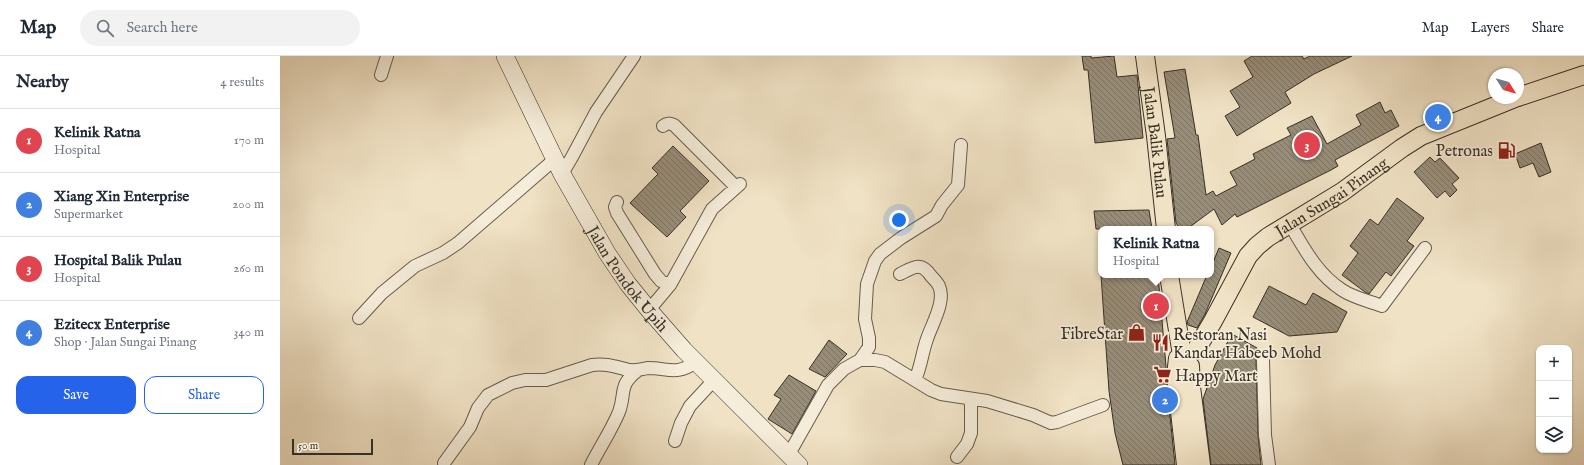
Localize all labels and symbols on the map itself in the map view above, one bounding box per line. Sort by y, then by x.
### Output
north arrow [1488,68,1524,104]
street label: Jalan Balik Pulau [1137,84,1171,199]
pin: 4 [1425,102,1451,132]
pin: 3 [1294,130,1320,160]
fuel station icon: Petronas [1496,140,1516,160]
place label: Petronas [1436,142,1493,162]
street label: Jalan Sungai Pinang [1270,154,1393,243]
your location [889,210,909,230]
street label: Jalan Pondok Upih [581,221,672,337]
pin: 1 [1143,291,1169,321]
shop icon: FibreStar [1126,323,1146,343]
place label: FibreStar [1060,325,1123,345]
place label: Restoran Nasi Kandar Habeeb Mohd [1173,326,1322,364]
restaurant icon: Restoran Nasi Kandar Habeeb Mohd [1150,333,1170,353]
supermarket icon: Happy Mart [1152,365,1172,385]
place label: Happy Mart [1175,367,1258,387]
pin: 2 [1152,385,1178,415]
scale bar [292,437,373,456]

